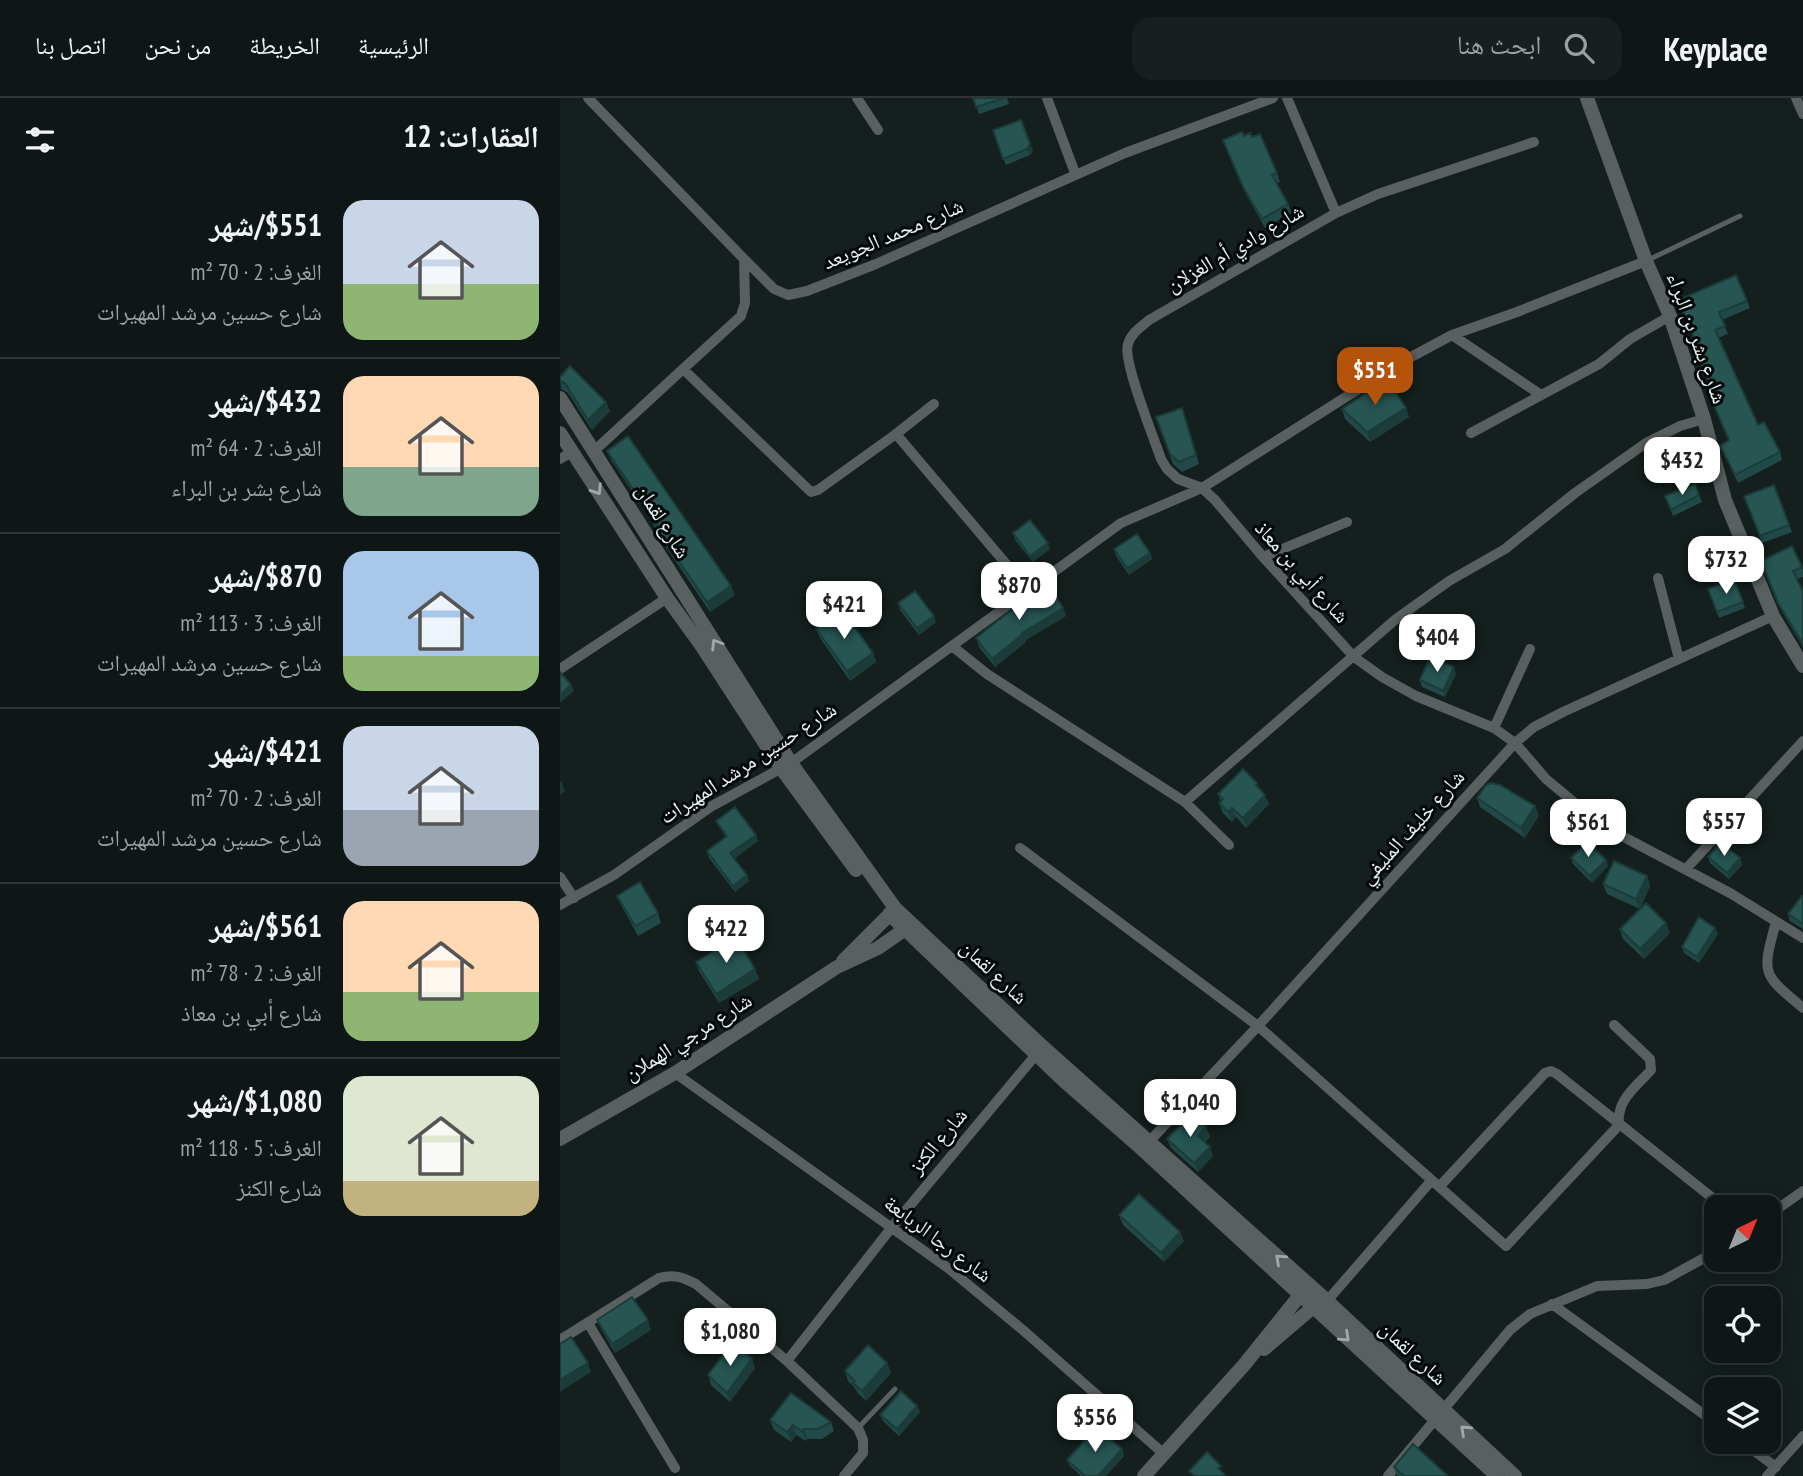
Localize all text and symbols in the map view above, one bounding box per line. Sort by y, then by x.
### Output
search box [1132,17,1622,80]
text: Keyplace [1664,27,1768,70]
text: ابحث هنا [1457,28,1542,61]
icon: search [1560,29,1598,67]
text: اتصل بنا [35,30,107,61]
text: من نحن [145,30,211,61]
text: الخريطة [249,30,320,61]
text: الرئيسية [358,30,429,61]
text: العقارات: 12 [403,116,539,155]
icon: filters [21,121,59,159]
street label: شارع محمد الجويعد [818,192,967,275]
street label: شارع وادي أم الغزلان [1161,197,1310,301]
text: $551/شهر [209,205,322,244]
icon: home [399,228,483,312]
text: الغرف: 2 · 70 m² [191,257,322,286]
street label: شارع بشر بن البراء [1661,268,1734,407]
text: شارع حسين مرشد المهيرات [97,297,322,326]
pin: $551 [1334,348,1416,407]
text: $551 [1353,355,1397,384]
text: $432/شهر [209,381,322,420]
icon: home [399,404,483,488]
text: الغرف: 2 · 64 m² [191,433,322,462]
pin: $432 [1641,438,1723,497]
text: $432 [1660,445,1704,474]
text: شارع بشر بن البراء [171,473,322,502]
street label: شارع لقمان [630,478,697,563]
one-way arrow [589,482,601,495]
street label: شارع أبي بن معاذ [1247,515,1356,631]
pin: $732 [1685,536,1767,596]
text: $732 [1704,544,1748,573]
text: $870/شهر [209,556,322,595]
pin: $870 [978,562,1060,622]
text: $870 [997,570,1041,599]
icon: home [399,579,483,663]
pin: $421 [803,582,885,641]
text: $421 [822,589,866,618]
text: الغرف: 3 · 113 m² [180,608,322,637]
pin: $404 [1396,614,1478,674]
text: $404 [1415,622,1459,651]
one-way arrow [711,639,724,652]
text: شارع حسين مرشد المهيرات [97,648,322,677]
street label: شارع حسين مرشد المهيرات [654,695,841,830]
text: $421/شهر [209,731,322,770]
icon: home [399,754,483,838]
street label: شارع خليف المليفي [1353,764,1473,892]
text: الغرف: 2 · 70 m² [191,783,322,812]
pin: $557 [1683,798,1765,858]
pin: $561 [1547,800,1629,859]
text: $557 [1702,806,1746,835]
text: $561 [1566,807,1610,836]
text: شارع حسين مرشد المهيرات [97,823,322,852]
text: $561/شهر [209,906,322,945]
pin: $422 [685,906,767,965]
text: $422 [704,913,748,942]
icon: home [399,929,483,1013]
street label: شارع لقمان [955,933,1034,1010]
text: الغرف: 2 · 78 m² [191,958,322,987]
street label: شارع مرجي الهملان [619,986,759,1090]
text: شارع أبي بن معاذ [181,998,322,1027]
pin: $1,040 [1133,1080,1247,1139]
text: $1,080/شهر [189,1081,322,1120]
text: $1,040 [1160,1087,1220,1116]
street label: شارع الكنز [902,1102,973,1180]
icon: home [399,1104,483,1188]
text: الغرف: 5 · 118 m² [180,1133,322,1162]
text: شارع الكنز [236,1173,322,1202]
street label: شارع رجا الربابعة [879,1189,998,1288]
north arrow [1704,1195,1782,1272]
map controls [1704,1195,1781,1454]
one-way arrow [1275,1255,1288,1267]
button: locate [1704,1286,1781,1363]
pin: $1,080 [673,1308,787,1368]
street label: شارع لقمان [1374,1314,1453,1391]
text: $1,080 [700,1316,760,1345]
one-way arrow [1337,1329,1350,1341]
button: layers [1704,1377,1781,1454]
pin: $556 [1054,1394,1136,1454]
text: $556 [1073,1402,1117,1431]
one-way arrow [1460,1425,1473,1438]

